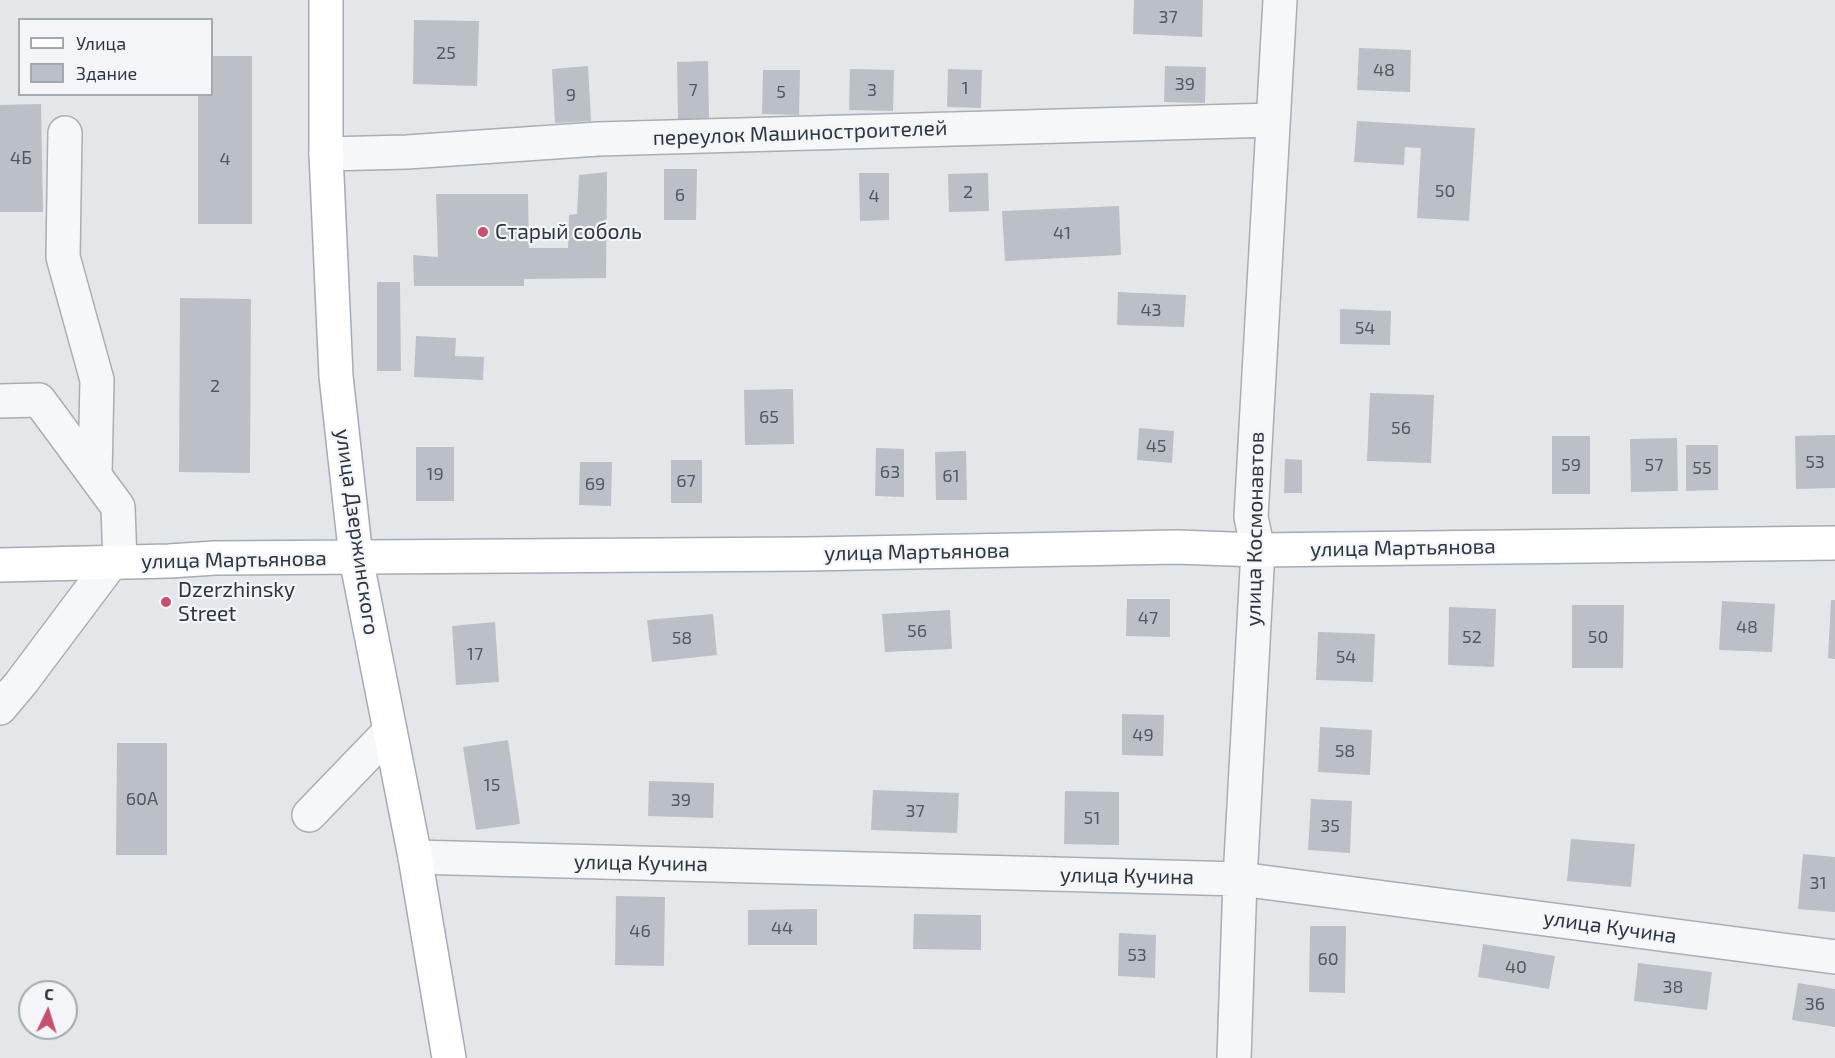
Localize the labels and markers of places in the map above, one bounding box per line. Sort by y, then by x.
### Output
place label: Старый соболь [495,219,642,245]
marker: Старый соболь [476,225,490,239]
place label: Dzerzhinsky Street [178,577,295,627]
marker: Dzerzhinsky Street [159,595,173,609]

